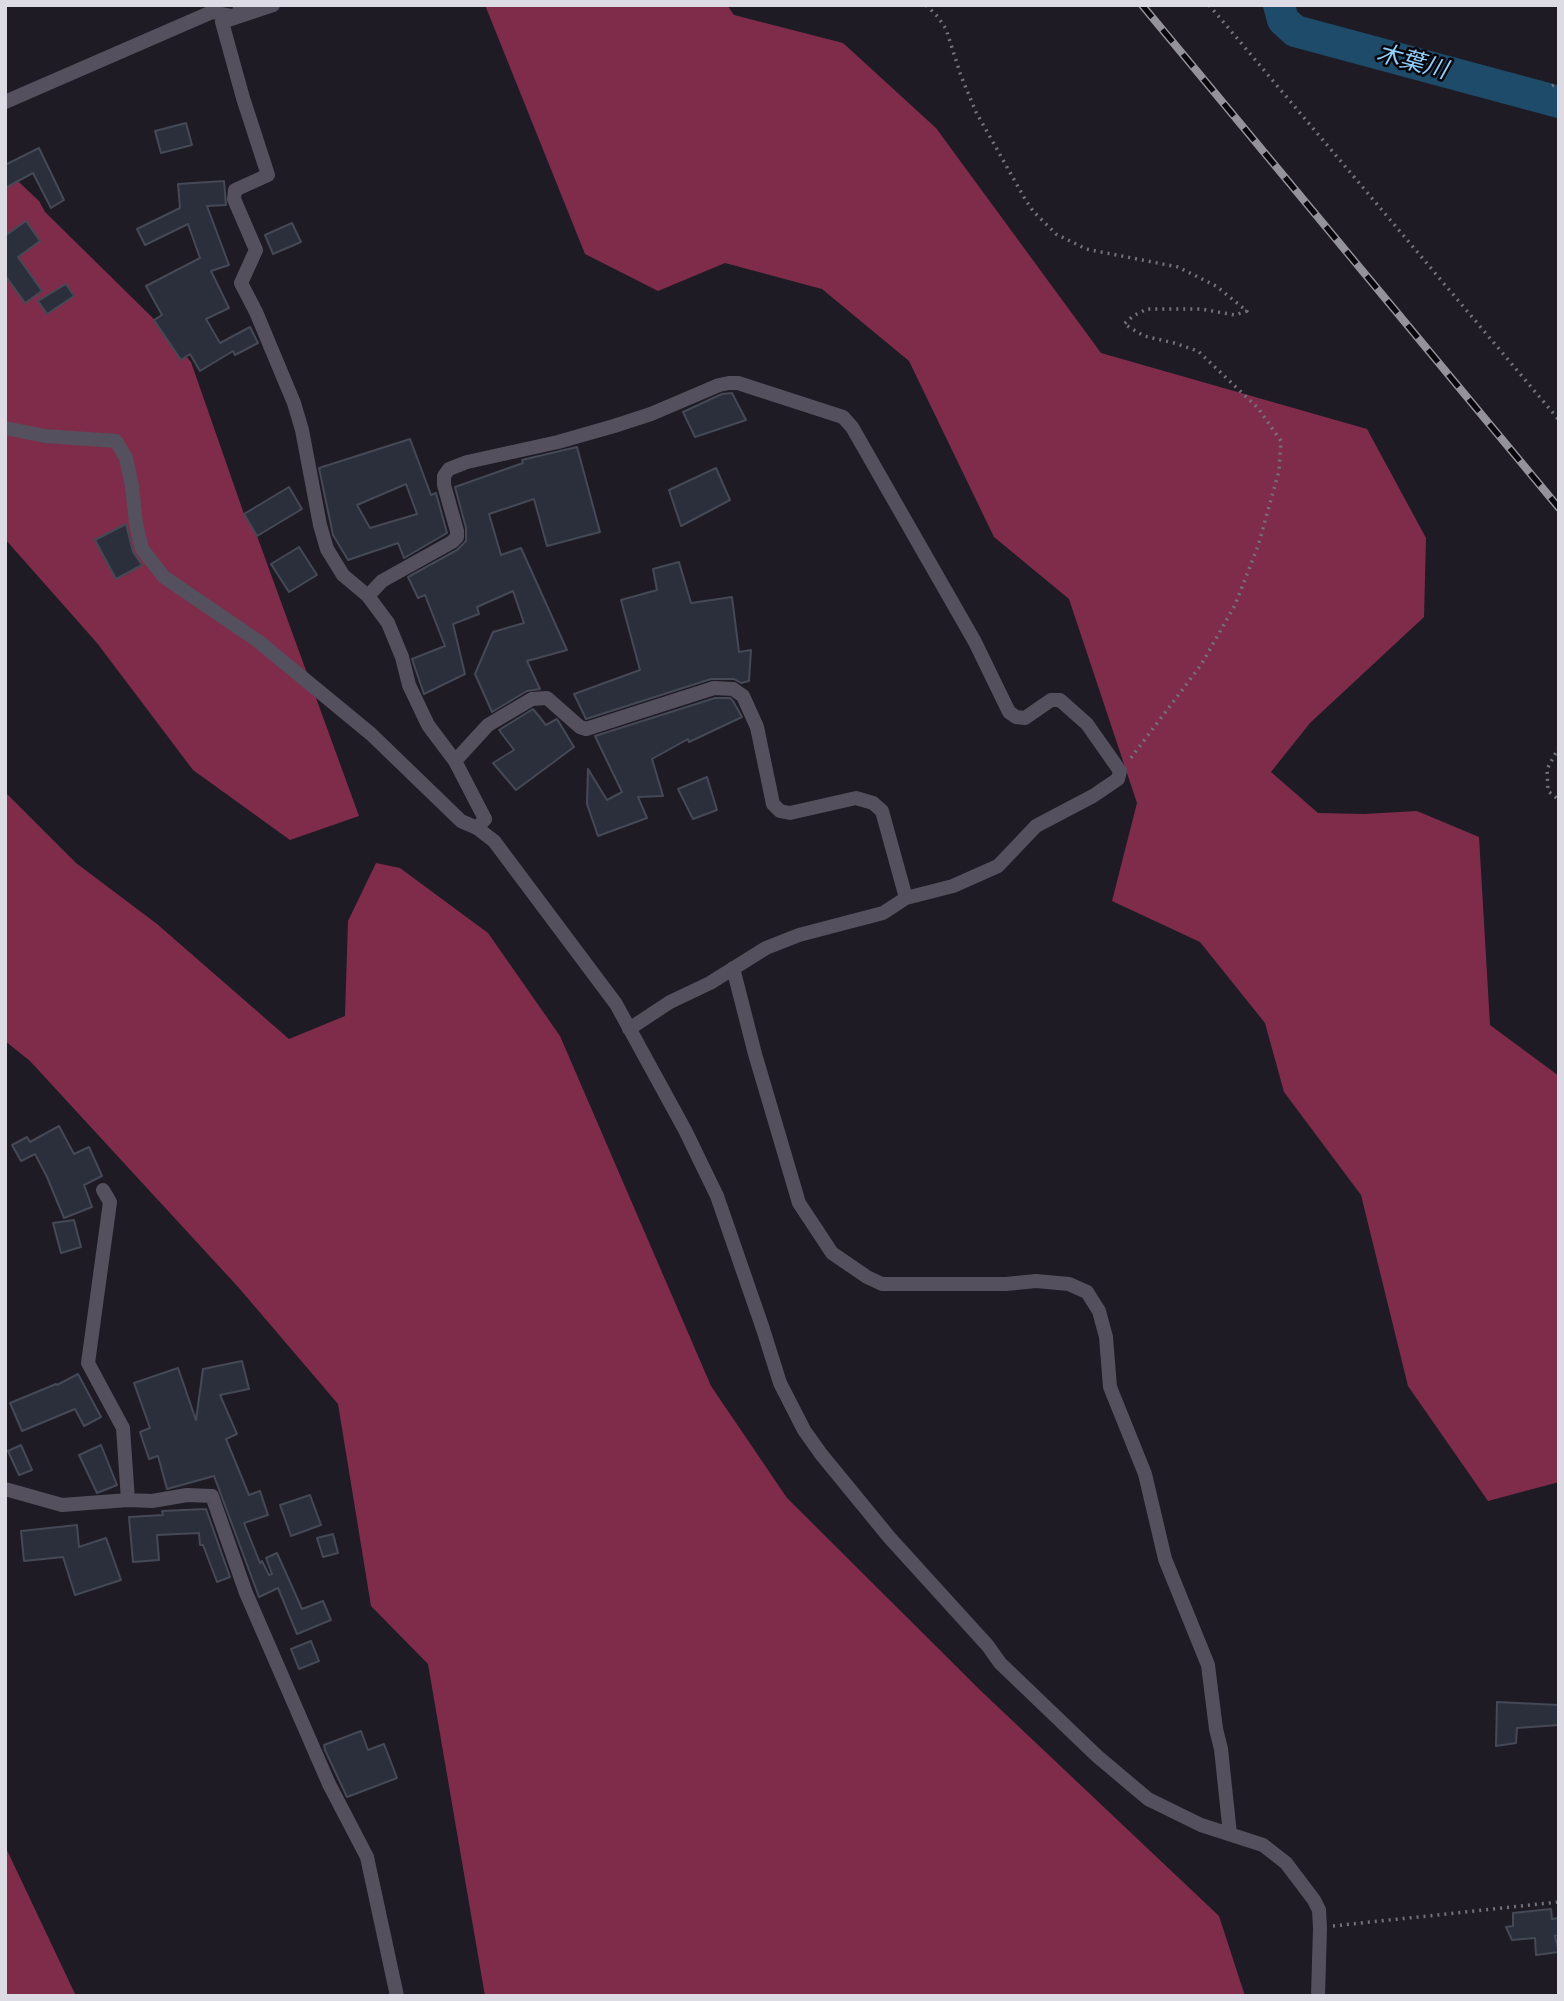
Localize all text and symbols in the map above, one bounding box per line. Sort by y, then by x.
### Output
water label: 木葉川 [1373,39,1451,85]

